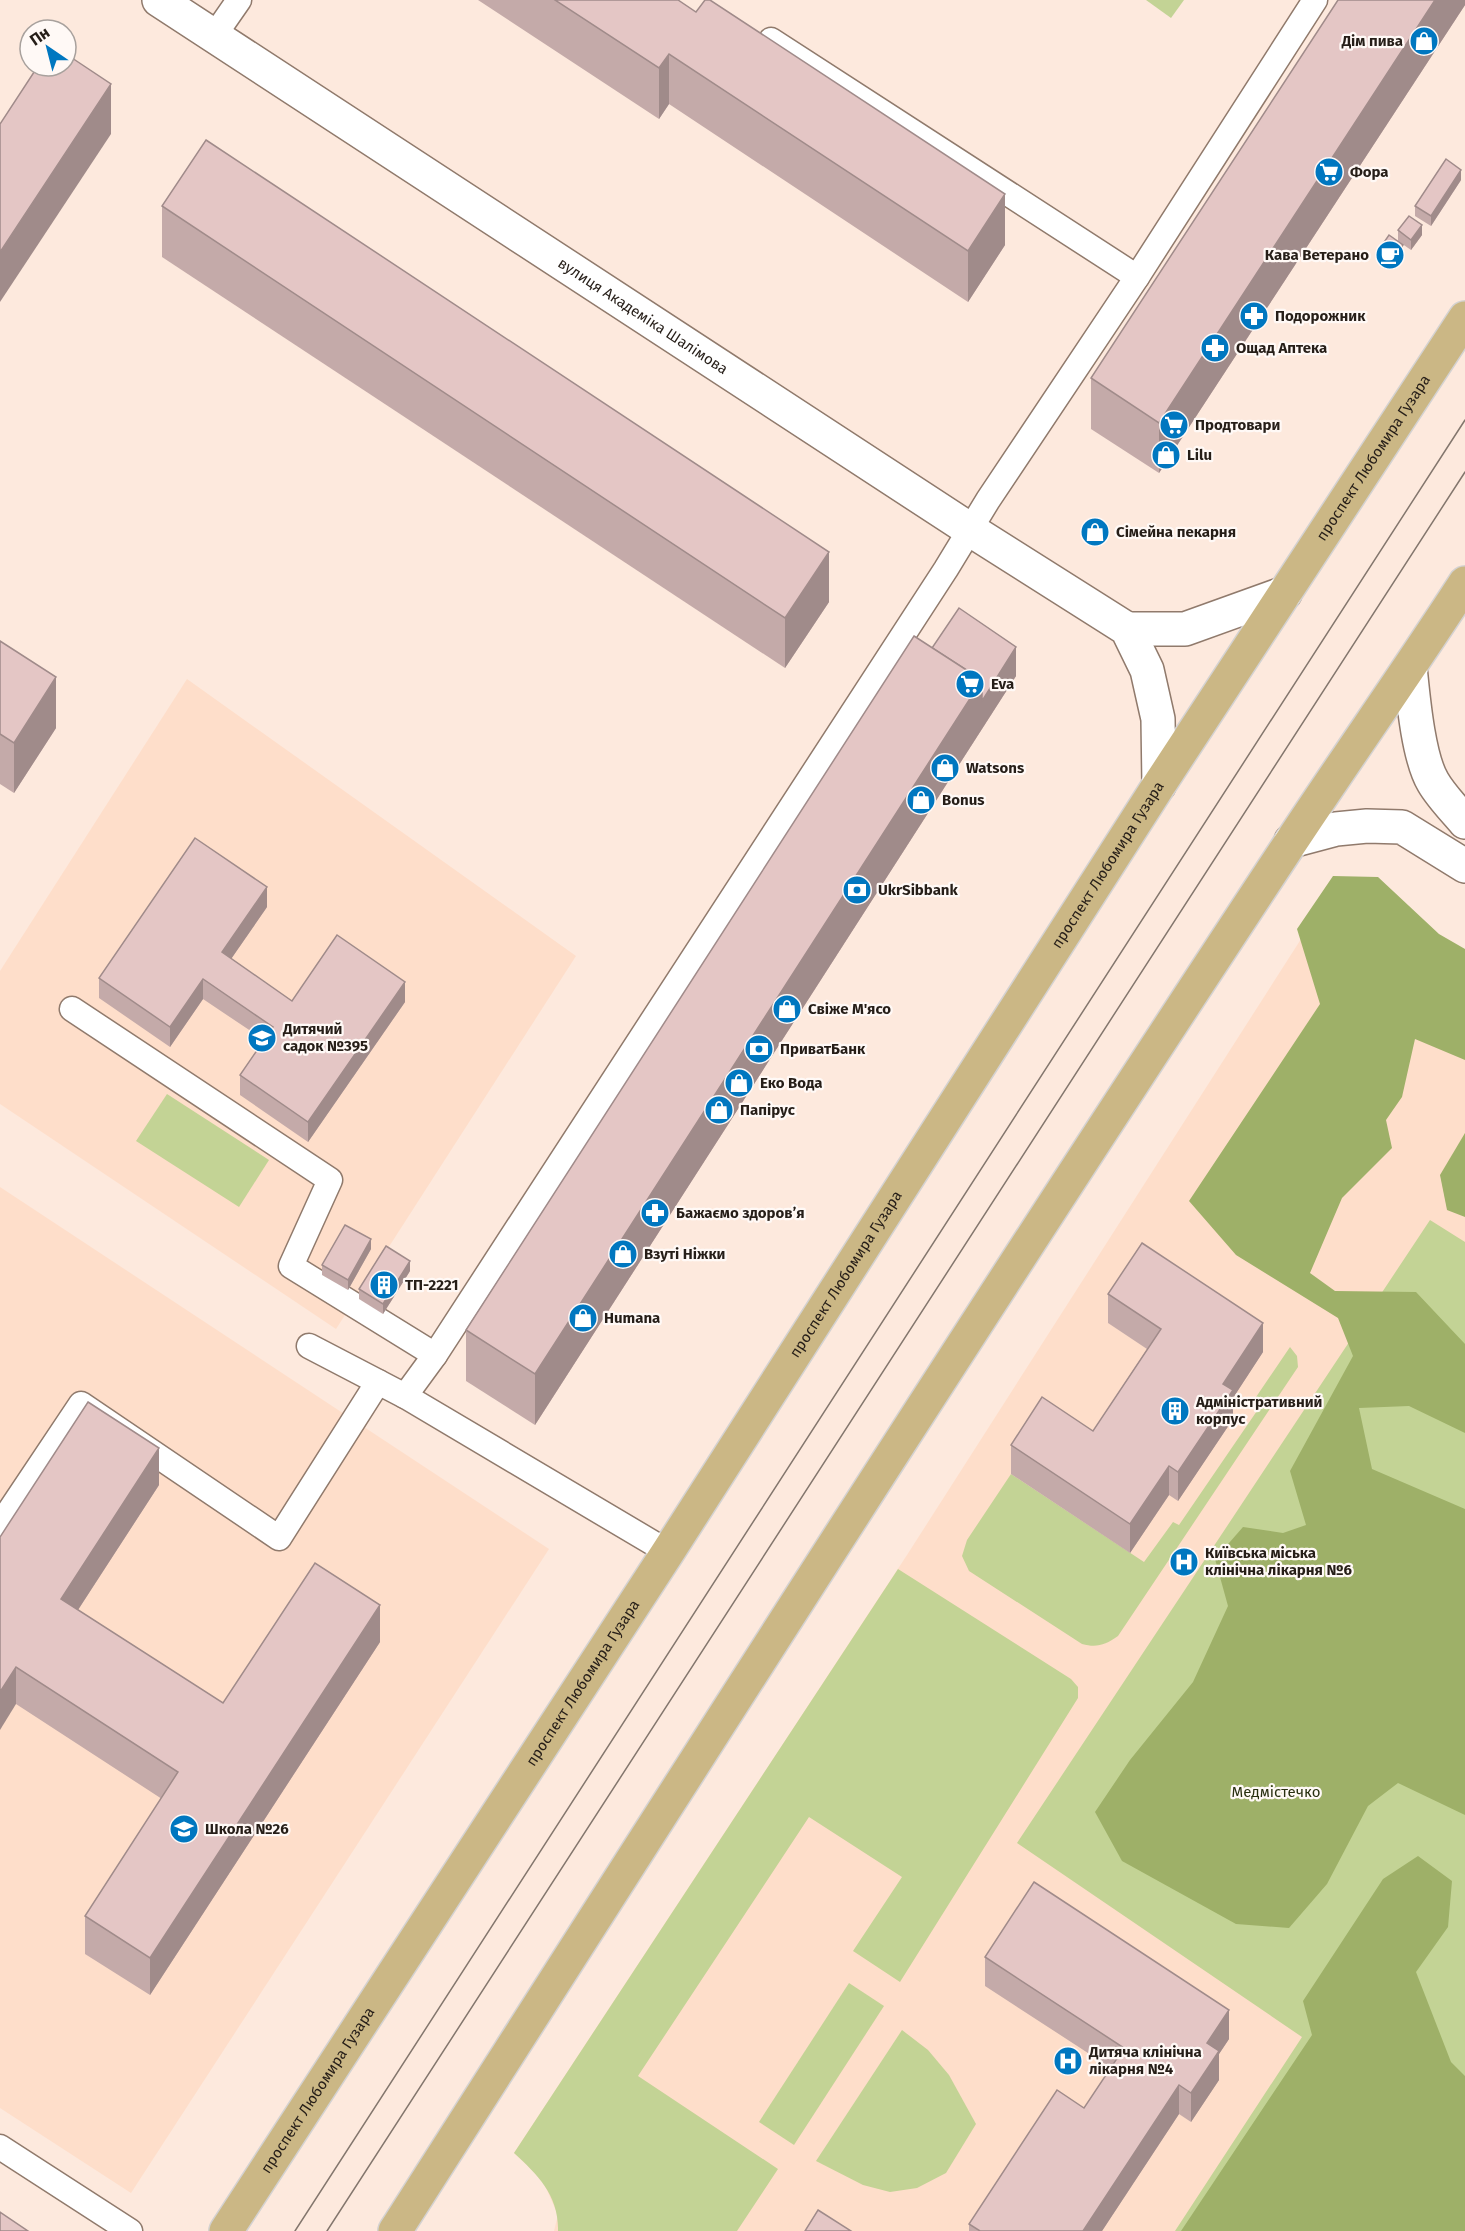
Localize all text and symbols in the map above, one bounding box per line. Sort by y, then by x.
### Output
north arrow [18,18,78,78]
text: Пн [26,23,53,50]
shop icon: Дім пива [1408,25,1440,57]
place label: Дім пива [1341,32,1403,50]
supermarket icon: Фора [1313,156,1345,188]
place label: Фора [1350,163,1389,181]
cafe icon: Кава Ветерано [1374,239,1406,271]
place label: Кава Ветерано [1265,246,1369,264]
street label: вулиця Академіка Шалімова [555,254,731,378]
pharmacy icon: Подорожник [1238,300,1270,332]
place label: Подорожник [1275,307,1366,325]
pharmacy icon: Ощад Аптека [1199,332,1231,364]
place label: Ощад Аптека [1236,339,1327,357]
street label: проспект Любомира Гузара [1313,372,1434,544]
supermarket icon: Продтовари [1158,409,1190,441]
place label: Продтовари [1195,416,1280,434]
shop icon: Lilu [1150,439,1182,471]
place label: Lilu [1187,446,1212,464]
shop icon: Сімейна пекарня [1079,516,1111,548]
place label: Сімейна пекарня [1116,523,1236,541]
supermarket icon: Eva [954,668,986,700]
place label: Eva [991,675,1014,693]
shop icon: Watsons [929,752,961,784]
place label: Watsons [966,759,1024,777]
street label: проспект Любомира Гузара [1048,778,1168,952]
shop icon: Bonus [905,784,937,816]
place label: Bonus [942,791,985,809]
bank icon: UkrSibbank [841,874,873,906]
place label: UkrSibbank [878,881,959,899]
shop icon: Свіже М'ясо [771,993,803,1025]
place label: Свіже М'ясо [808,1000,891,1018]
place label: Дитячий садок №395 [282,1020,368,1055]
school or university icon: Дитячий садок №395 [246,1022,278,1054]
bank icon: ПриватБанк [743,1033,775,1065]
place label: ПриватБанк [780,1040,866,1058]
shop icon: Еко Вода [723,1067,755,1099]
place label: Еко Вода [760,1074,823,1092]
shop icon: Папірус [703,1094,735,1126]
place label: Папірус [740,1101,796,1119]
street label: проспект Любомира Гузара [786,1187,906,1361]
pharmacy icon: Бажаємо здоровʼя [639,1197,671,1229]
place label: Бажаємо здоровʼя [676,1204,805,1222]
shop icon: Взуті Ніжки [607,1238,639,1270]
place label: Взуті Ніжки [644,1245,725,1263]
building icon: ТП-2221 [368,1269,400,1301]
place label: ТП-2221 [405,1276,458,1294]
shop icon: Humana [567,1302,599,1334]
place label: Humana [604,1309,660,1327]
place label: Адміністративний корпус [1195,1393,1322,1428]
building icon: Адміністративний корпус [1159,1395,1191,1427]
place label: Київська міська клінічна лікарня №6 [1205,1544,1352,1579]
hospital icon: Київська міська клінічна лікарня №6 [1168,1546,1200,1578]
street label: проспект Любомира Гузара [522,1596,643,1769]
park label: Медмістечко [1232,1783,1320,1801]
school or university icon: Школа №26 [168,1813,200,1845]
place label: Школа №26 [205,1820,289,1838]
street label: проспект Любомира Гузара [257,2004,378,2177]
place label: Дитяча клінічна лікарня №4 [1088,2043,1202,2078]
hospital icon: Дитяча клінічна лікарня №4 [1052,2045,1084,2077]

